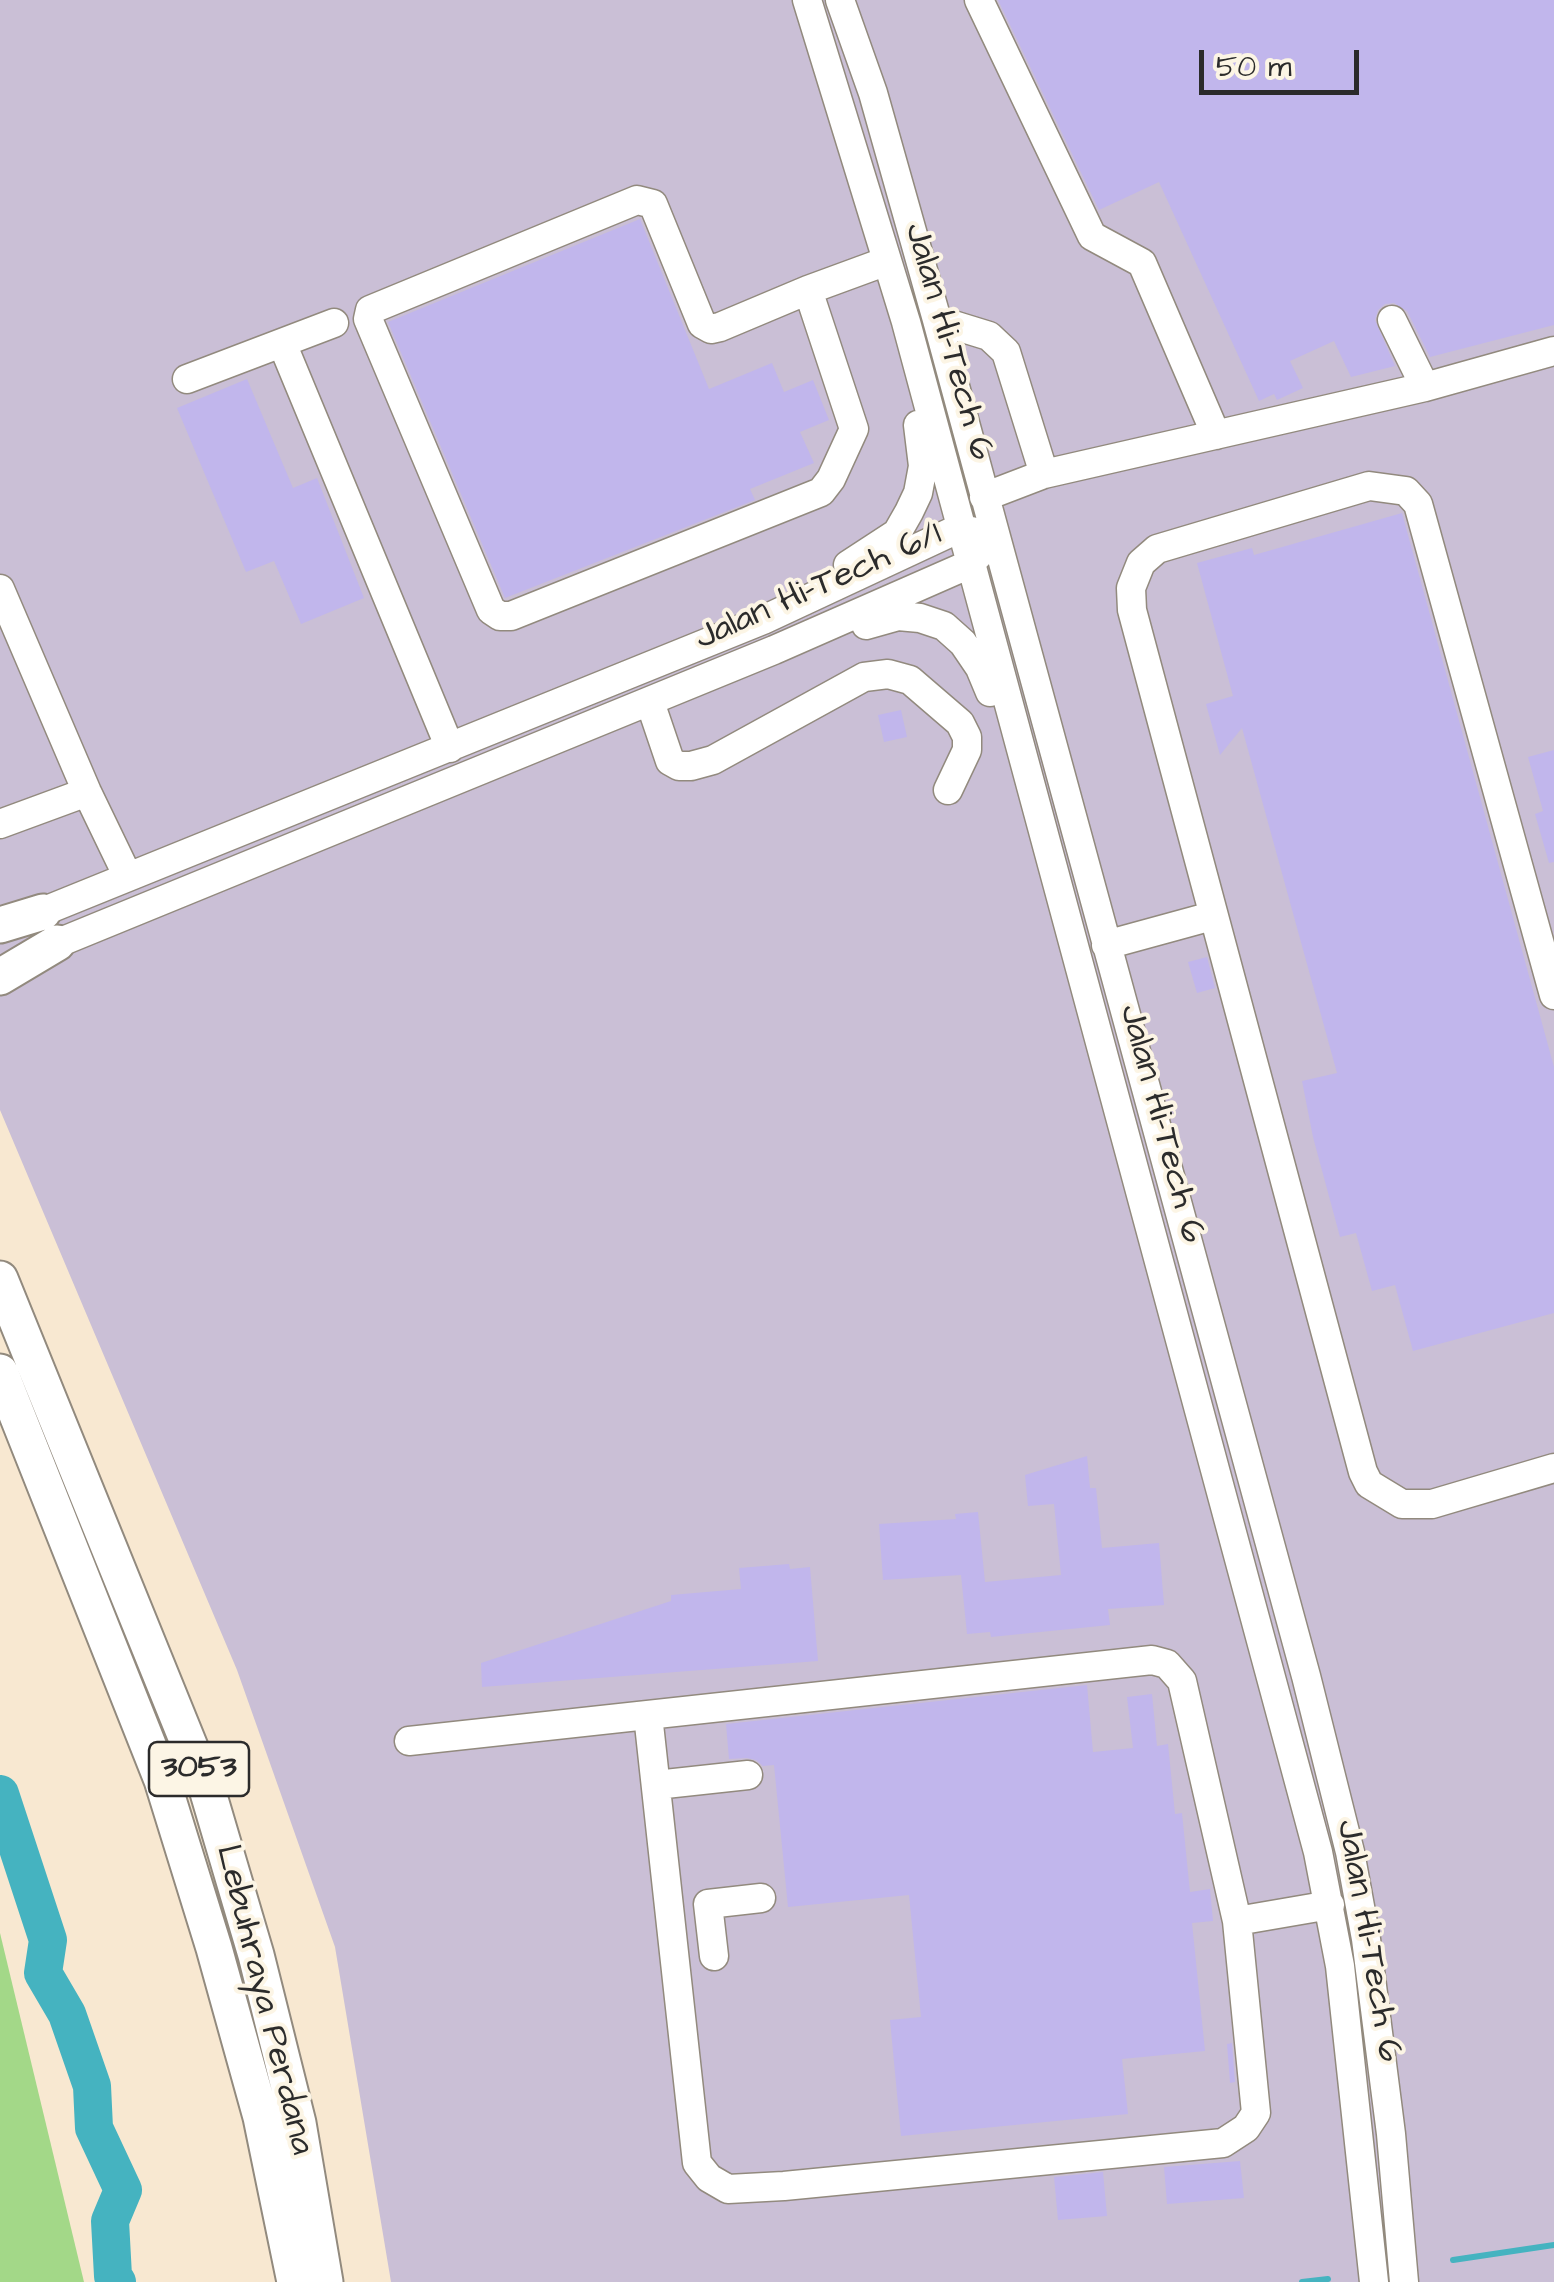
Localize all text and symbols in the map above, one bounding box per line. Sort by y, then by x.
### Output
scale bar [1204,30,1364,92]
text: 50 m [1216,46,1292,88]
street label: Jalan Hi-Tech 6 [893,219,1001,465]
street label: Jalan Hi-Tech 6/1 [689,515,949,661]
street label: Jalan Hi-Tech 6 [1108,1000,1212,1248]
road number: 3053 [149,1742,249,1796]
street label: Jalan Hi-Tech 6 [1325,1817,1409,2065]
street label: Lebuhraya Perdana [204,1841,322,2159]

